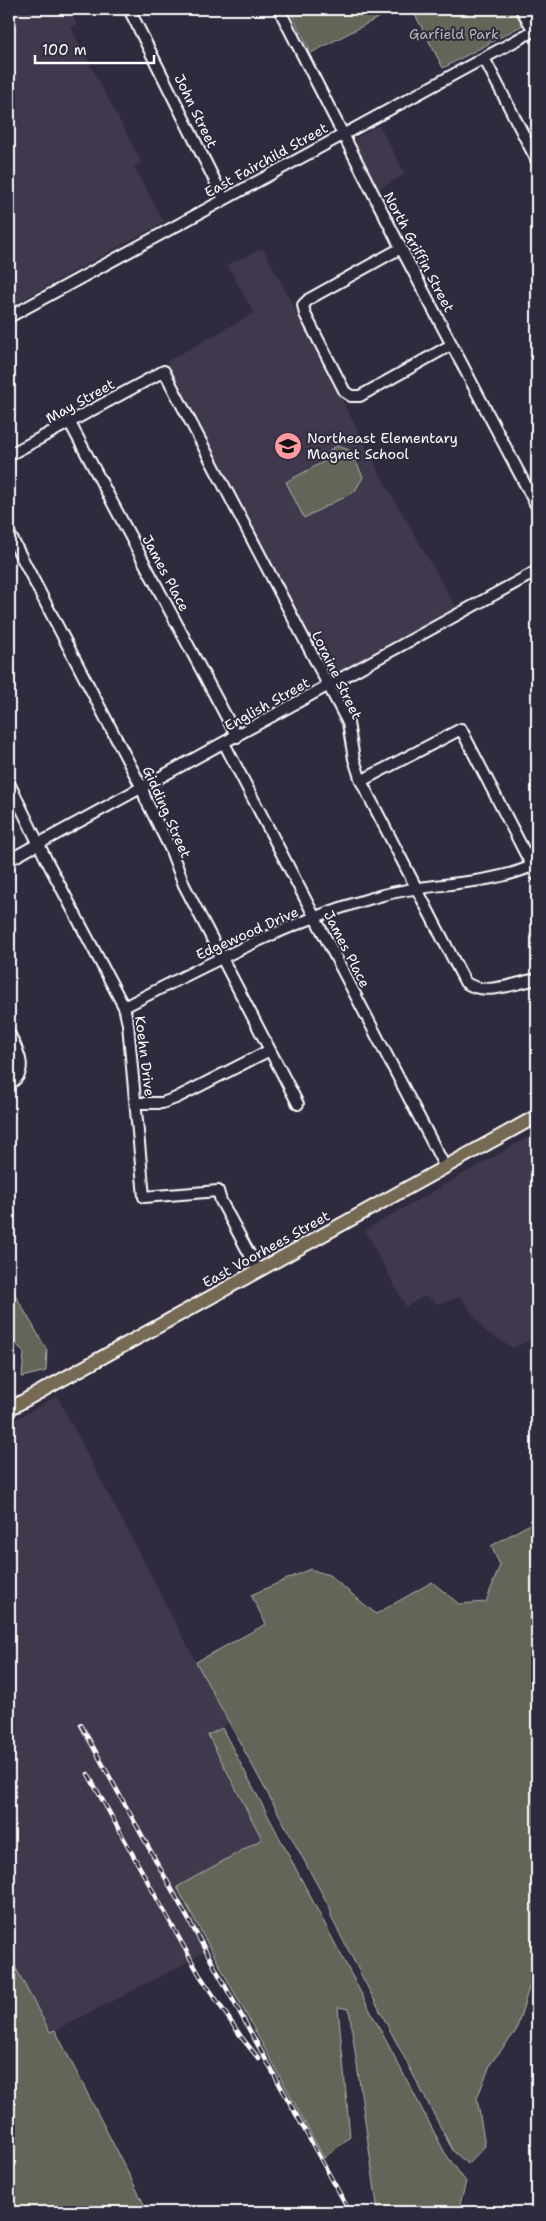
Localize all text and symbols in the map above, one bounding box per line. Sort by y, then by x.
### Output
park label: Garfield Park [409,25,499,43]
scale bar [35,32,154,64]
text: 100 m [42,40,87,60]
street label: John Street [170,71,222,151]
street label: East Fairchild Street [201,119,331,201]
street label: North Griffin Street [380,189,458,315]
street label: May Street [42,375,118,427]
place label: Northeast Elementary Magnet School [307,429,458,463]
school or university icon: Northeast Elementary Magnet School [273,431,303,461]
street label: James Place [138,532,194,614]
street label: Loraine Street [308,628,366,722]
street label: English Street [221,673,313,735]
street label: Gidding Street [139,763,195,861]
street label: Edgewood Drive [193,902,301,964]
street label: James Place [320,907,374,991]
street label: Koehn Drive [131,1015,159,1097]
street label: East Voorhees Street [199,1206,333,1292]

